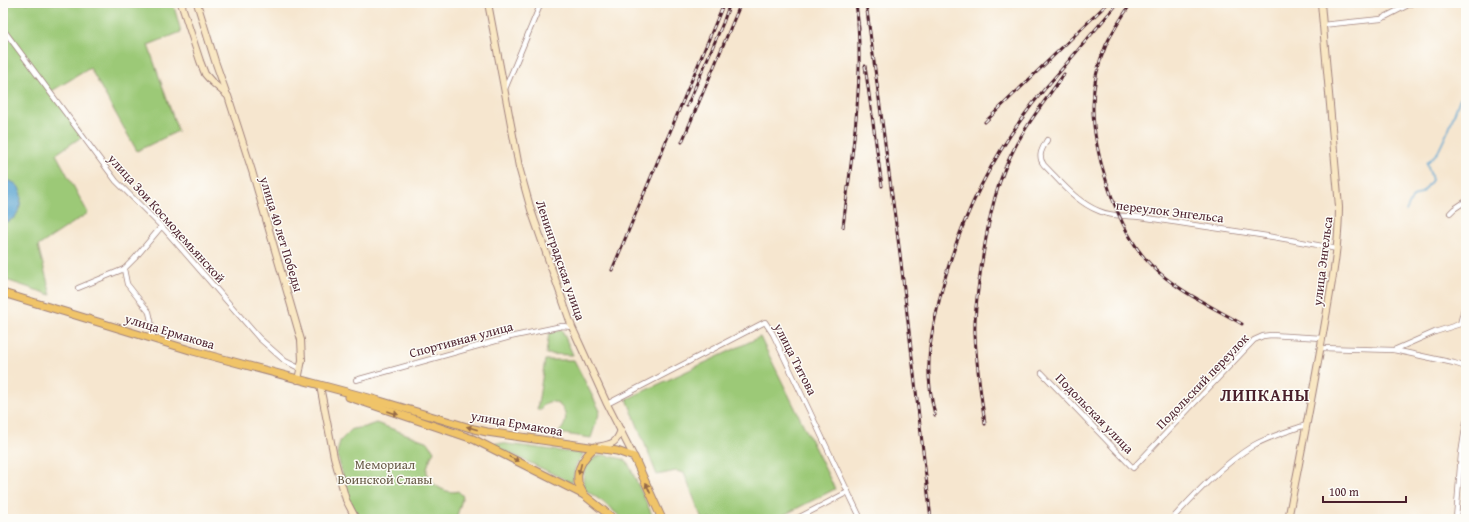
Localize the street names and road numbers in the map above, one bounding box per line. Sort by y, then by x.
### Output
street label: улица Зои Космодемьянской [103,149,230,287]
street label: улица 40 лет Победы [255,173,308,294]
street label: переулок Энгельса [1115,195,1226,228]
street label: Ленинградская улица [531,197,590,324]
street label: улица Энгельса [1307,215,1337,308]
street label: улица Ермакова [122,309,218,354]
street label: Спортивная улица [407,316,516,362]
street label: улица Титова [769,319,822,399]
street label: Подольский переулок [1152,329,1253,434]
street label: Подольская улица [1051,369,1139,458]
street label: улица Ермакова [468,406,565,441]

